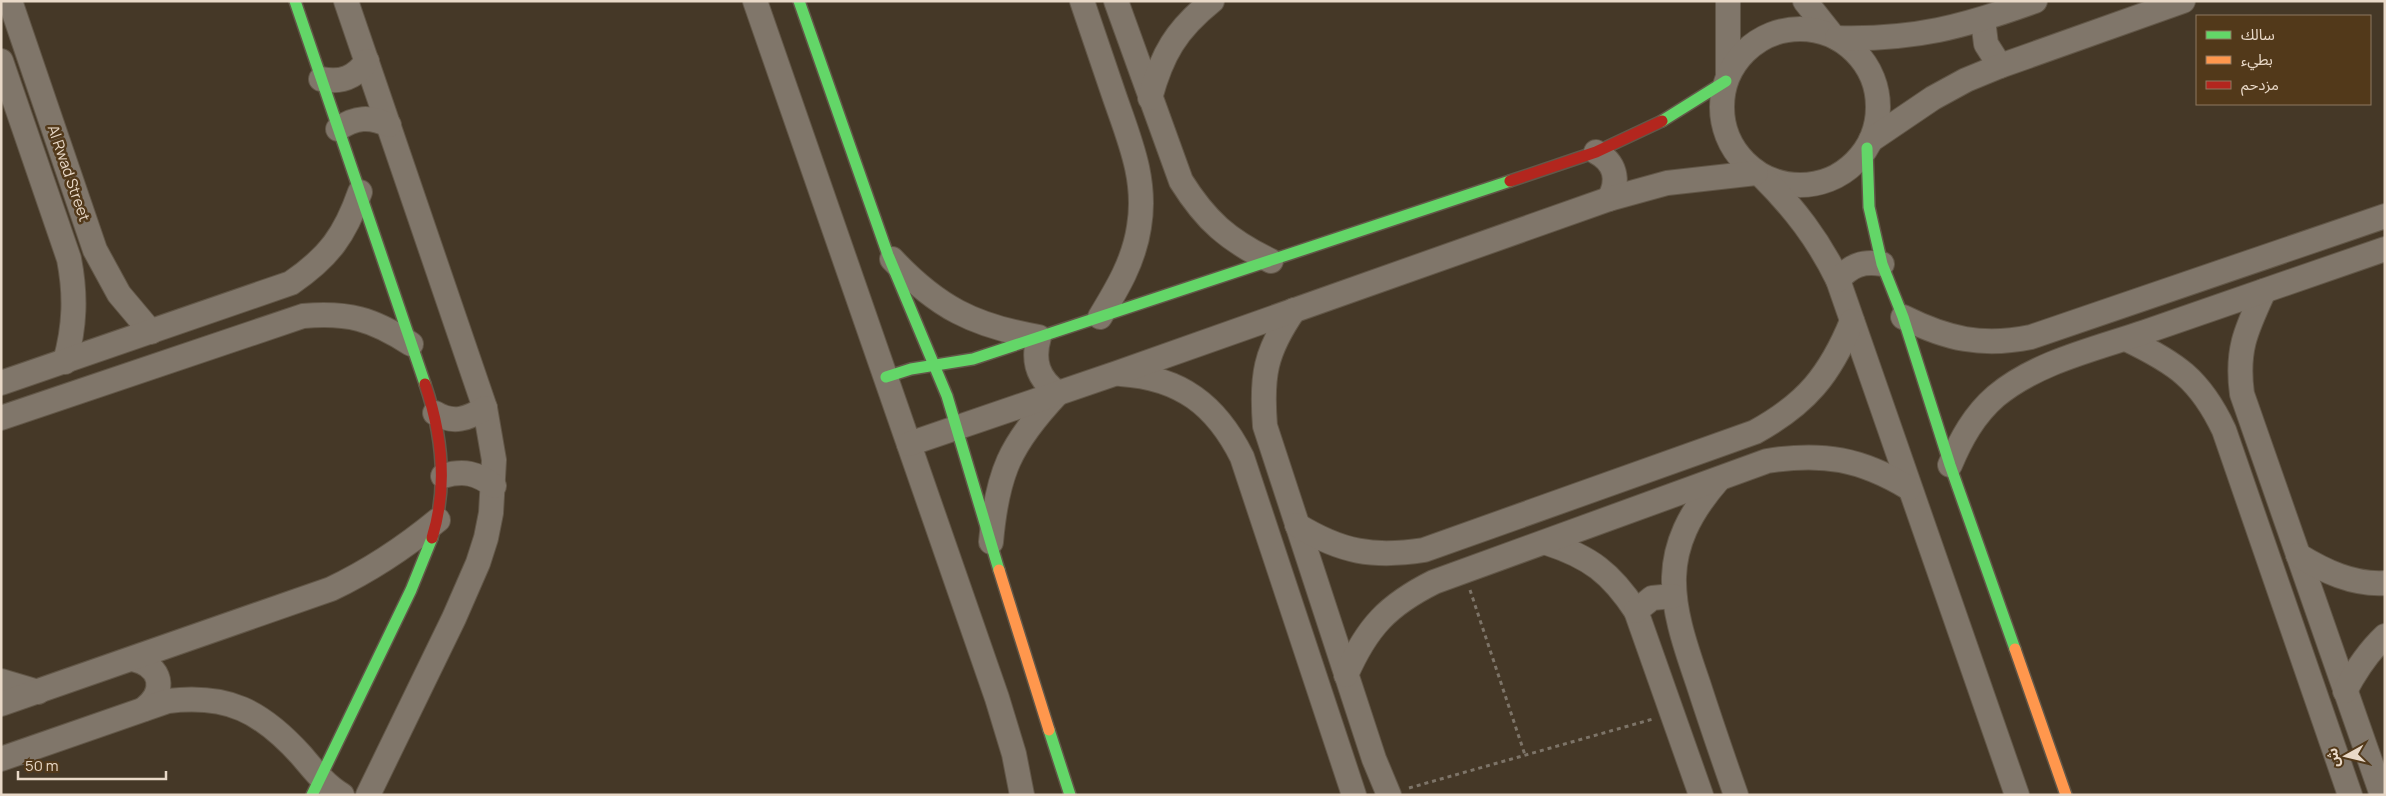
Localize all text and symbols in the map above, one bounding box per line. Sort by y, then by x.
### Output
legend [2196,15,2371,105]
text: سالك [2241,24,2275,45]
text: بطيء [2241,49,2273,71]
text: مزدحم [2241,74,2279,96]
street label: Al Rwad Street [43,122,95,224]
north arrow [2321,731,2371,781]
text: ش [2322,747,2343,769]
scale bar [18,748,165,780]
text: 50 m [25,755,59,776]

